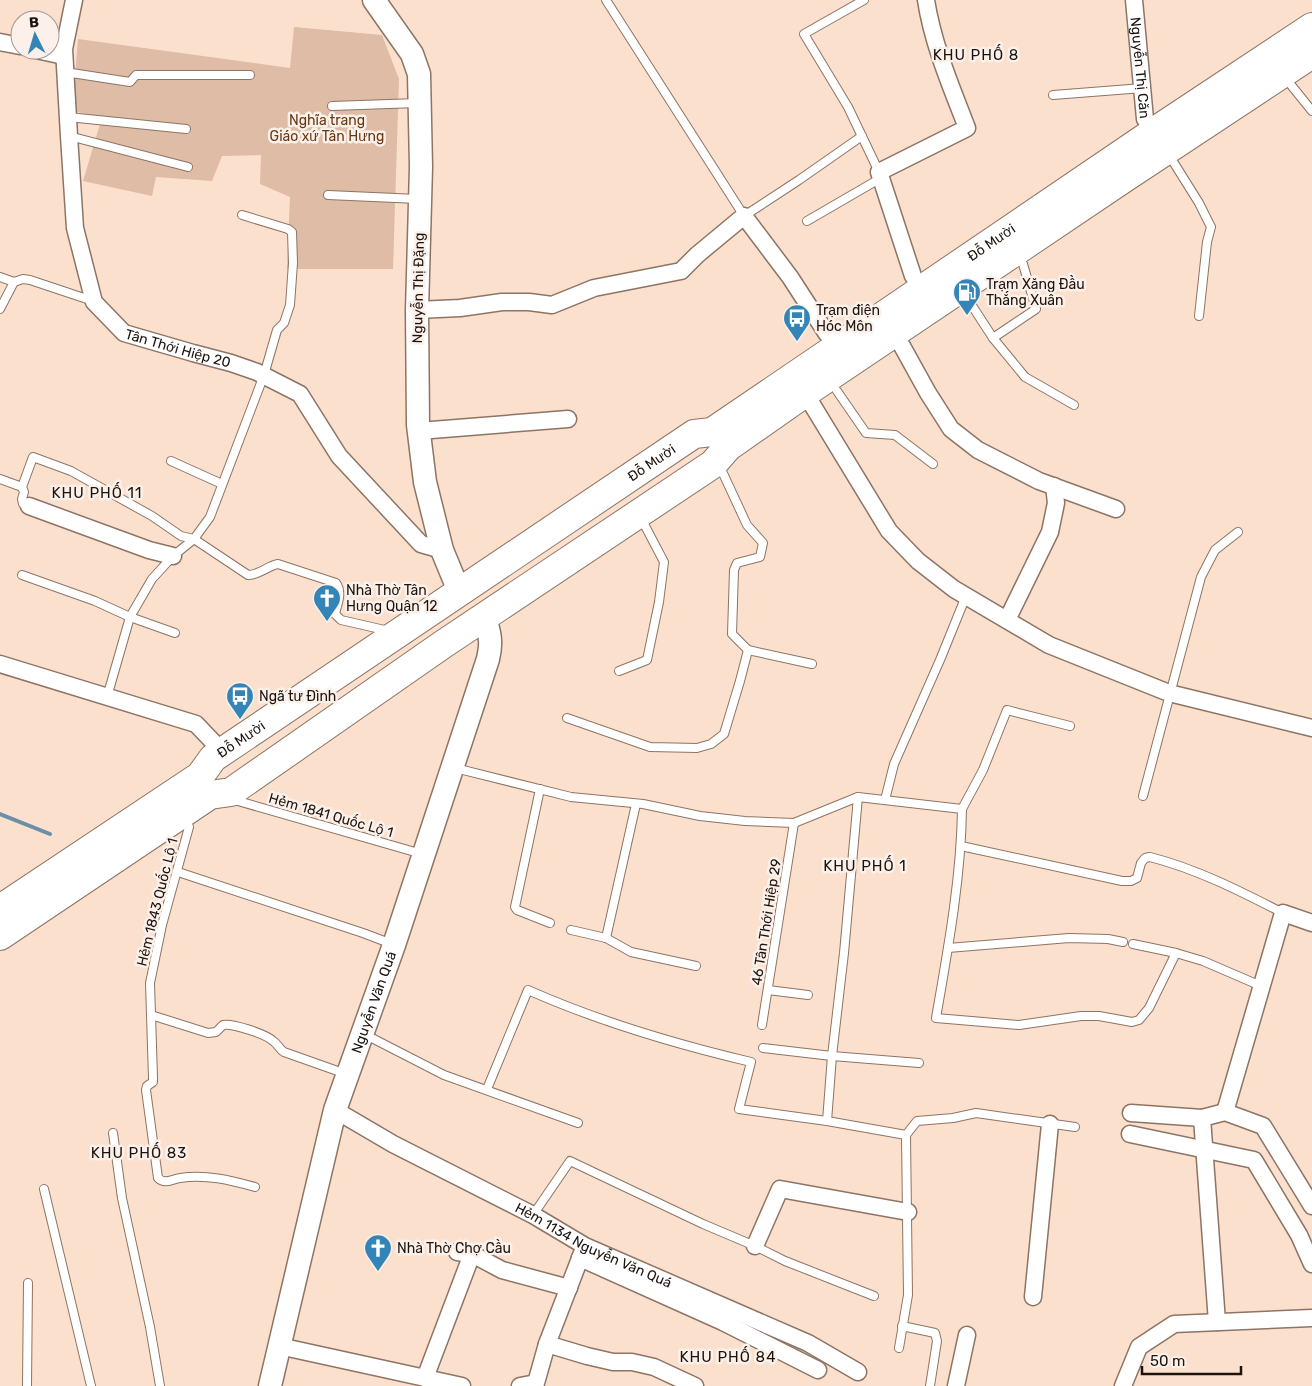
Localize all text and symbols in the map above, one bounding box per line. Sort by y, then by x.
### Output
north arrow [10,10,60,60]
text: B [28,14,40,31]
street label: Nguyễn Thị Căn [1127,16,1153,119]
district label: KHU PHỐ 8 [933,44,1019,64]
park label: Nghĩa trang Giáo xứ Tân Hưng [270,112,384,145]
street label: Đỗ Mười [964,220,1019,265]
street label: Nguyễn Thị Đặng [408,233,428,343]
place label: Trạm Xăng Đầu Thắng Xuân [986,275,1085,309]
fuel station icon: Trạm Xăng Đầu Thắng Xuân [952,277,982,316]
place label: Trạm điện Hóc Môn [816,302,880,335]
bus stop icon: Trạm điện Hóc Môn [782,303,812,342]
street label: Tân Thới Hiệp 20 [123,326,232,372]
street label: Đỗ Mười [624,441,679,485]
district label: KHU PHỐ 11 [52,482,142,502]
place label: Nhà Thờ Tân Hưng Quận 12 [346,582,437,615]
church icon: Nhà Thờ Tân Hưng Quận 12 [312,583,342,622]
bus stop icon: Ngã tư Đình [225,681,255,720]
place label: Ngã tư Đình [259,688,336,705]
street label: Đỗ Mười [214,717,268,762]
street label: Hẻm 1841 Quốc Lộ 1 [267,789,395,841]
street label: Hẻm 1843 Quốc Lộ 1 [132,836,182,968]
district label: KHU PHỐ 1 [823,855,907,875]
street label: 46 Tân Thới Hiệp 29 [748,857,785,987]
street label: Nguyễn Văn Quá [348,949,400,1056]
district label: KHU PHỐ 83 [91,1142,187,1162]
street label: Hẻm 1134 Nguyễn Văn Quá [512,1199,674,1292]
church icon: Nhà Thờ Chợ Cầu [363,1233,393,1272]
place label: Nhà Thờ Chợ Cầu [397,1239,511,1257]
scale bar [1142,1344,1241,1376]
district label: KHU PHỐ 84 [680,1346,776,1366]
text: 50 m [1150,1352,1185,1370]

